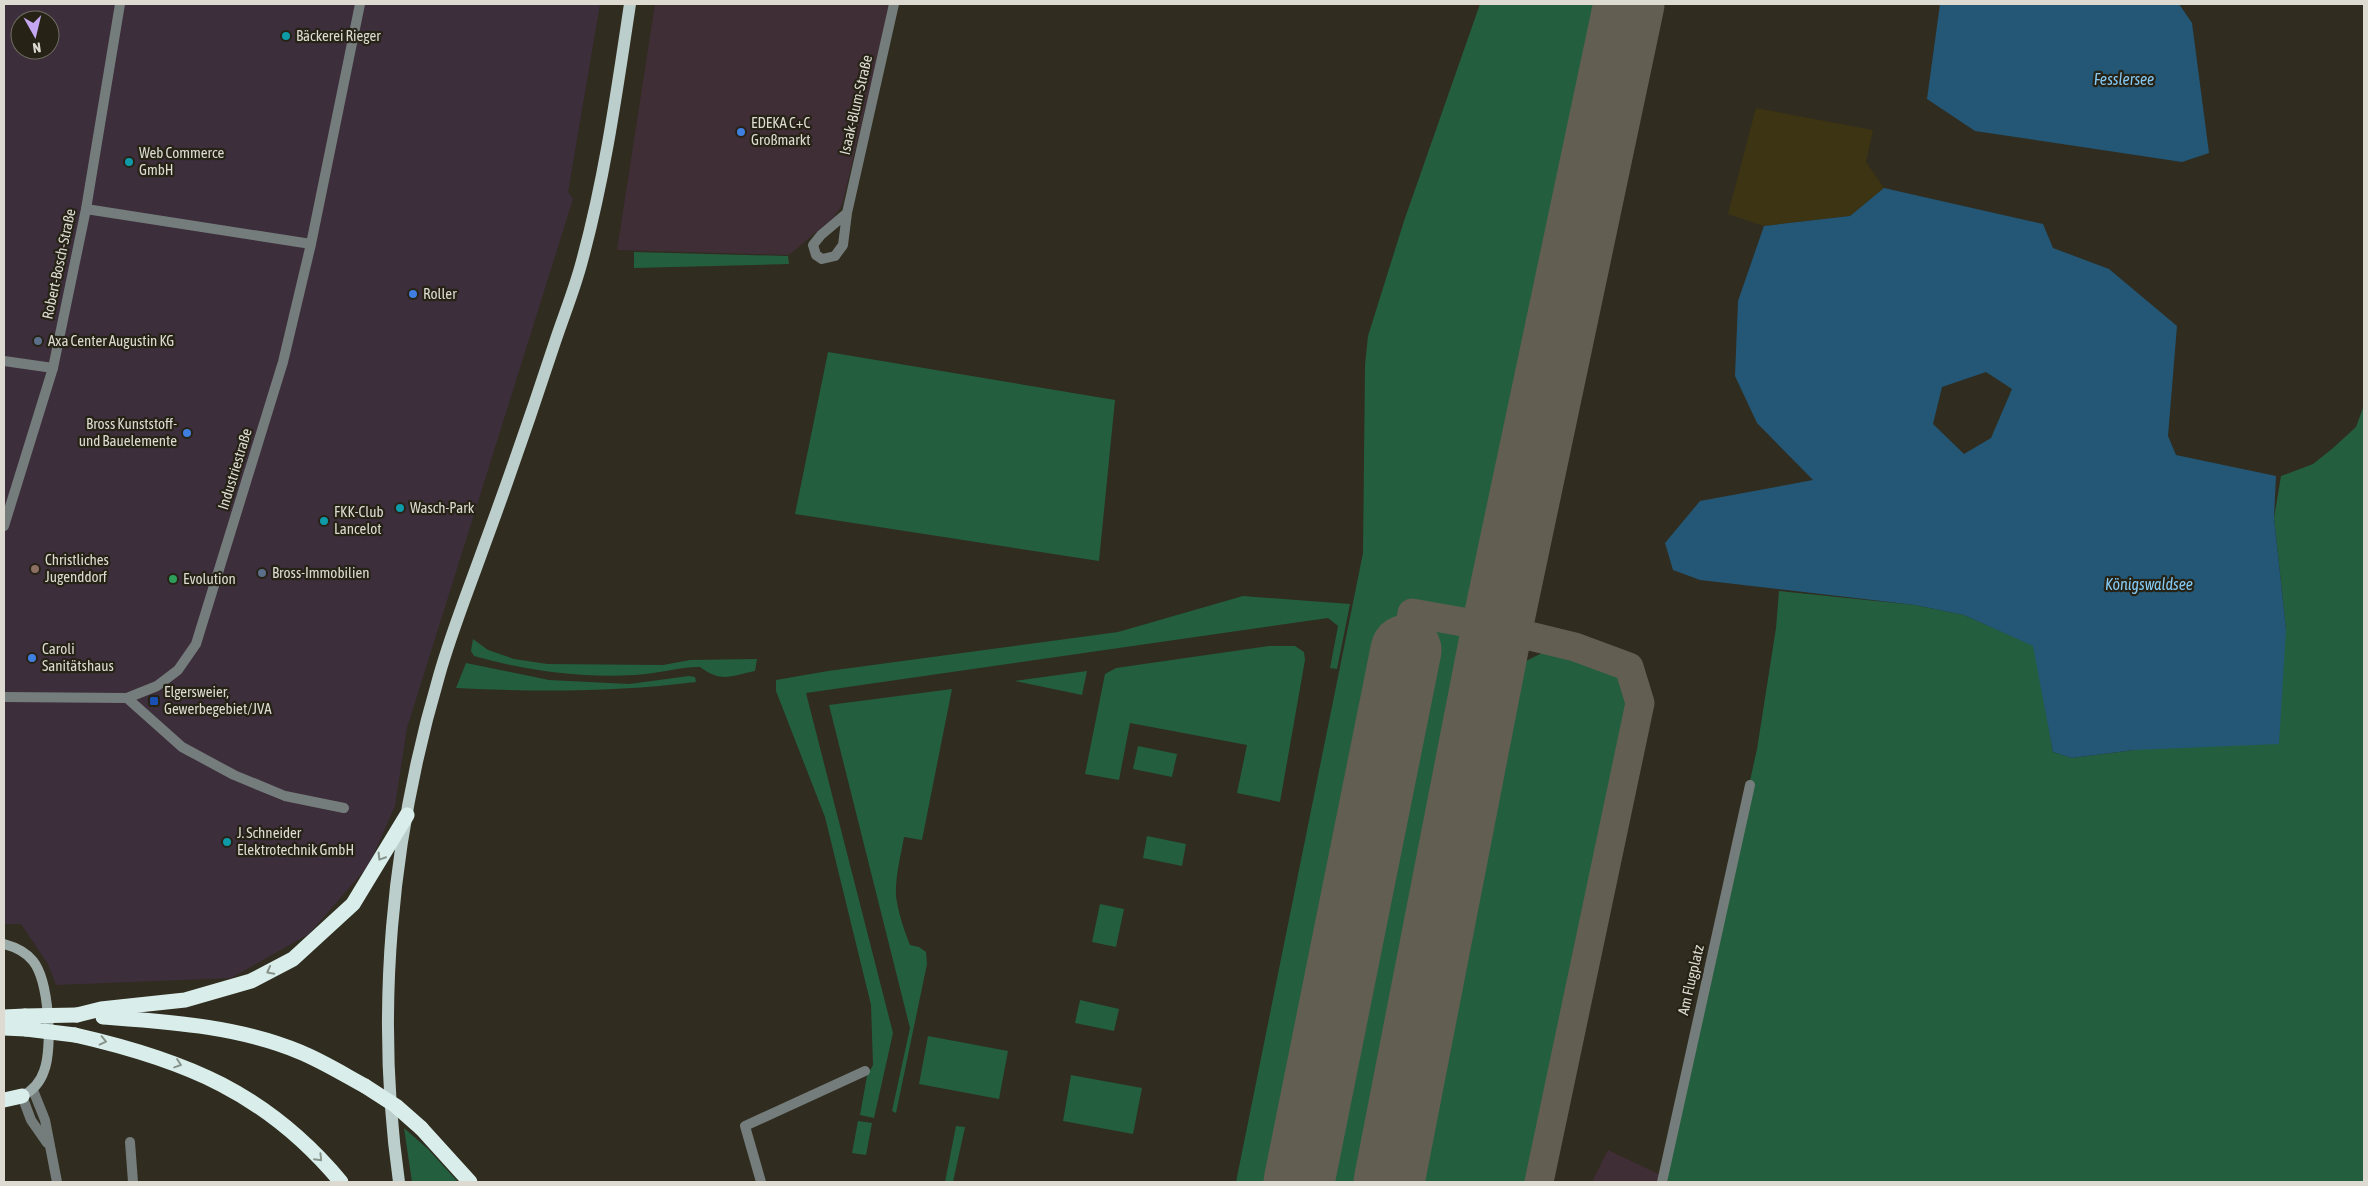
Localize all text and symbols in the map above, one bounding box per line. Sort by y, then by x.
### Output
north arrow [10,10,60,60]
place label: Bäckerei Rieger [296,27,381,44]
marker: Bäckerei Rieger [280,30,292,42]
text: N [32,39,42,56]
street label: Isaak-Blum-Straße [836,53,875,156]
water label: Fesslersee [2094,70,2154,88]
place label: EDEKA C+C Großmarkt [751,114,811,148]
marker: EDEKA C+C Großmarkt [735,126,747,138]
place label: Web Commerce GmbH [139,144,225,178]
marker: Web Commerce GmbH [123,156,135,168]
street label: Robert-Bosch-Straße [39,207,79,321]
place label: Roller [423,285,457,302]
marker: Roller [407,288,419,300]
place label: Axa Center Augustin KG [48,332,174,349]
marker: Axa Center Augustin KG [32,335,44,347]
place label: Bross Kunststoff- und Bauelemente [79,415,177,449]
street label: Industriestraße [214,426,255,512]
marker: Bross Kunststoff- und Bauelemente [181,427,193,439]
place label: Wasch-Park [410,499,475,516]
marker: Wasch-Park [394,502,406,514]
place label: FKK-Club Lancelot [334,503,384,537]
marker: FKK-Club Lancelot [318,515,330,527]
place label: Christliches Jugenddorf [45,551,109,585]
marker: Christliches Jugenddorf [29,563,41,575]
place label: Bross-Immobilien [272,564,369,581]
marker: Bross-Immobilien [256,567,268,579]
place label: Evolution [183,570,236,587]
marker: Evolution [167,573,179,585]
water label: Königswaldsee [2105,575,2193,594]
place label: Caroli Sanitätshaus [42,640,114,674]
marker: Caroli Sanitätshaus [26,652,38,664]
place label: Elgersweier, Gewerbegebiet/JVA [164,683,272,717]
marker: Elgersweier, Gewerbegebiet/JVA [148,695,160,707]
place label: J. Schneider Elektrotechnik GmbH [237,824,354,858]
marker: J. Schneider Elektrotechnik GmbH [221,836,233,848]
one-way arrow [378,851,388,860]
street label: Am Flugplatz [1674,942,1707,1017]
one-way arrow [266,965,275,975]
one-way arrow [99,1035,108,1046]
one-way arrow [173,1058,181,1068]
one-way arrow [313,1152,322,1161]

